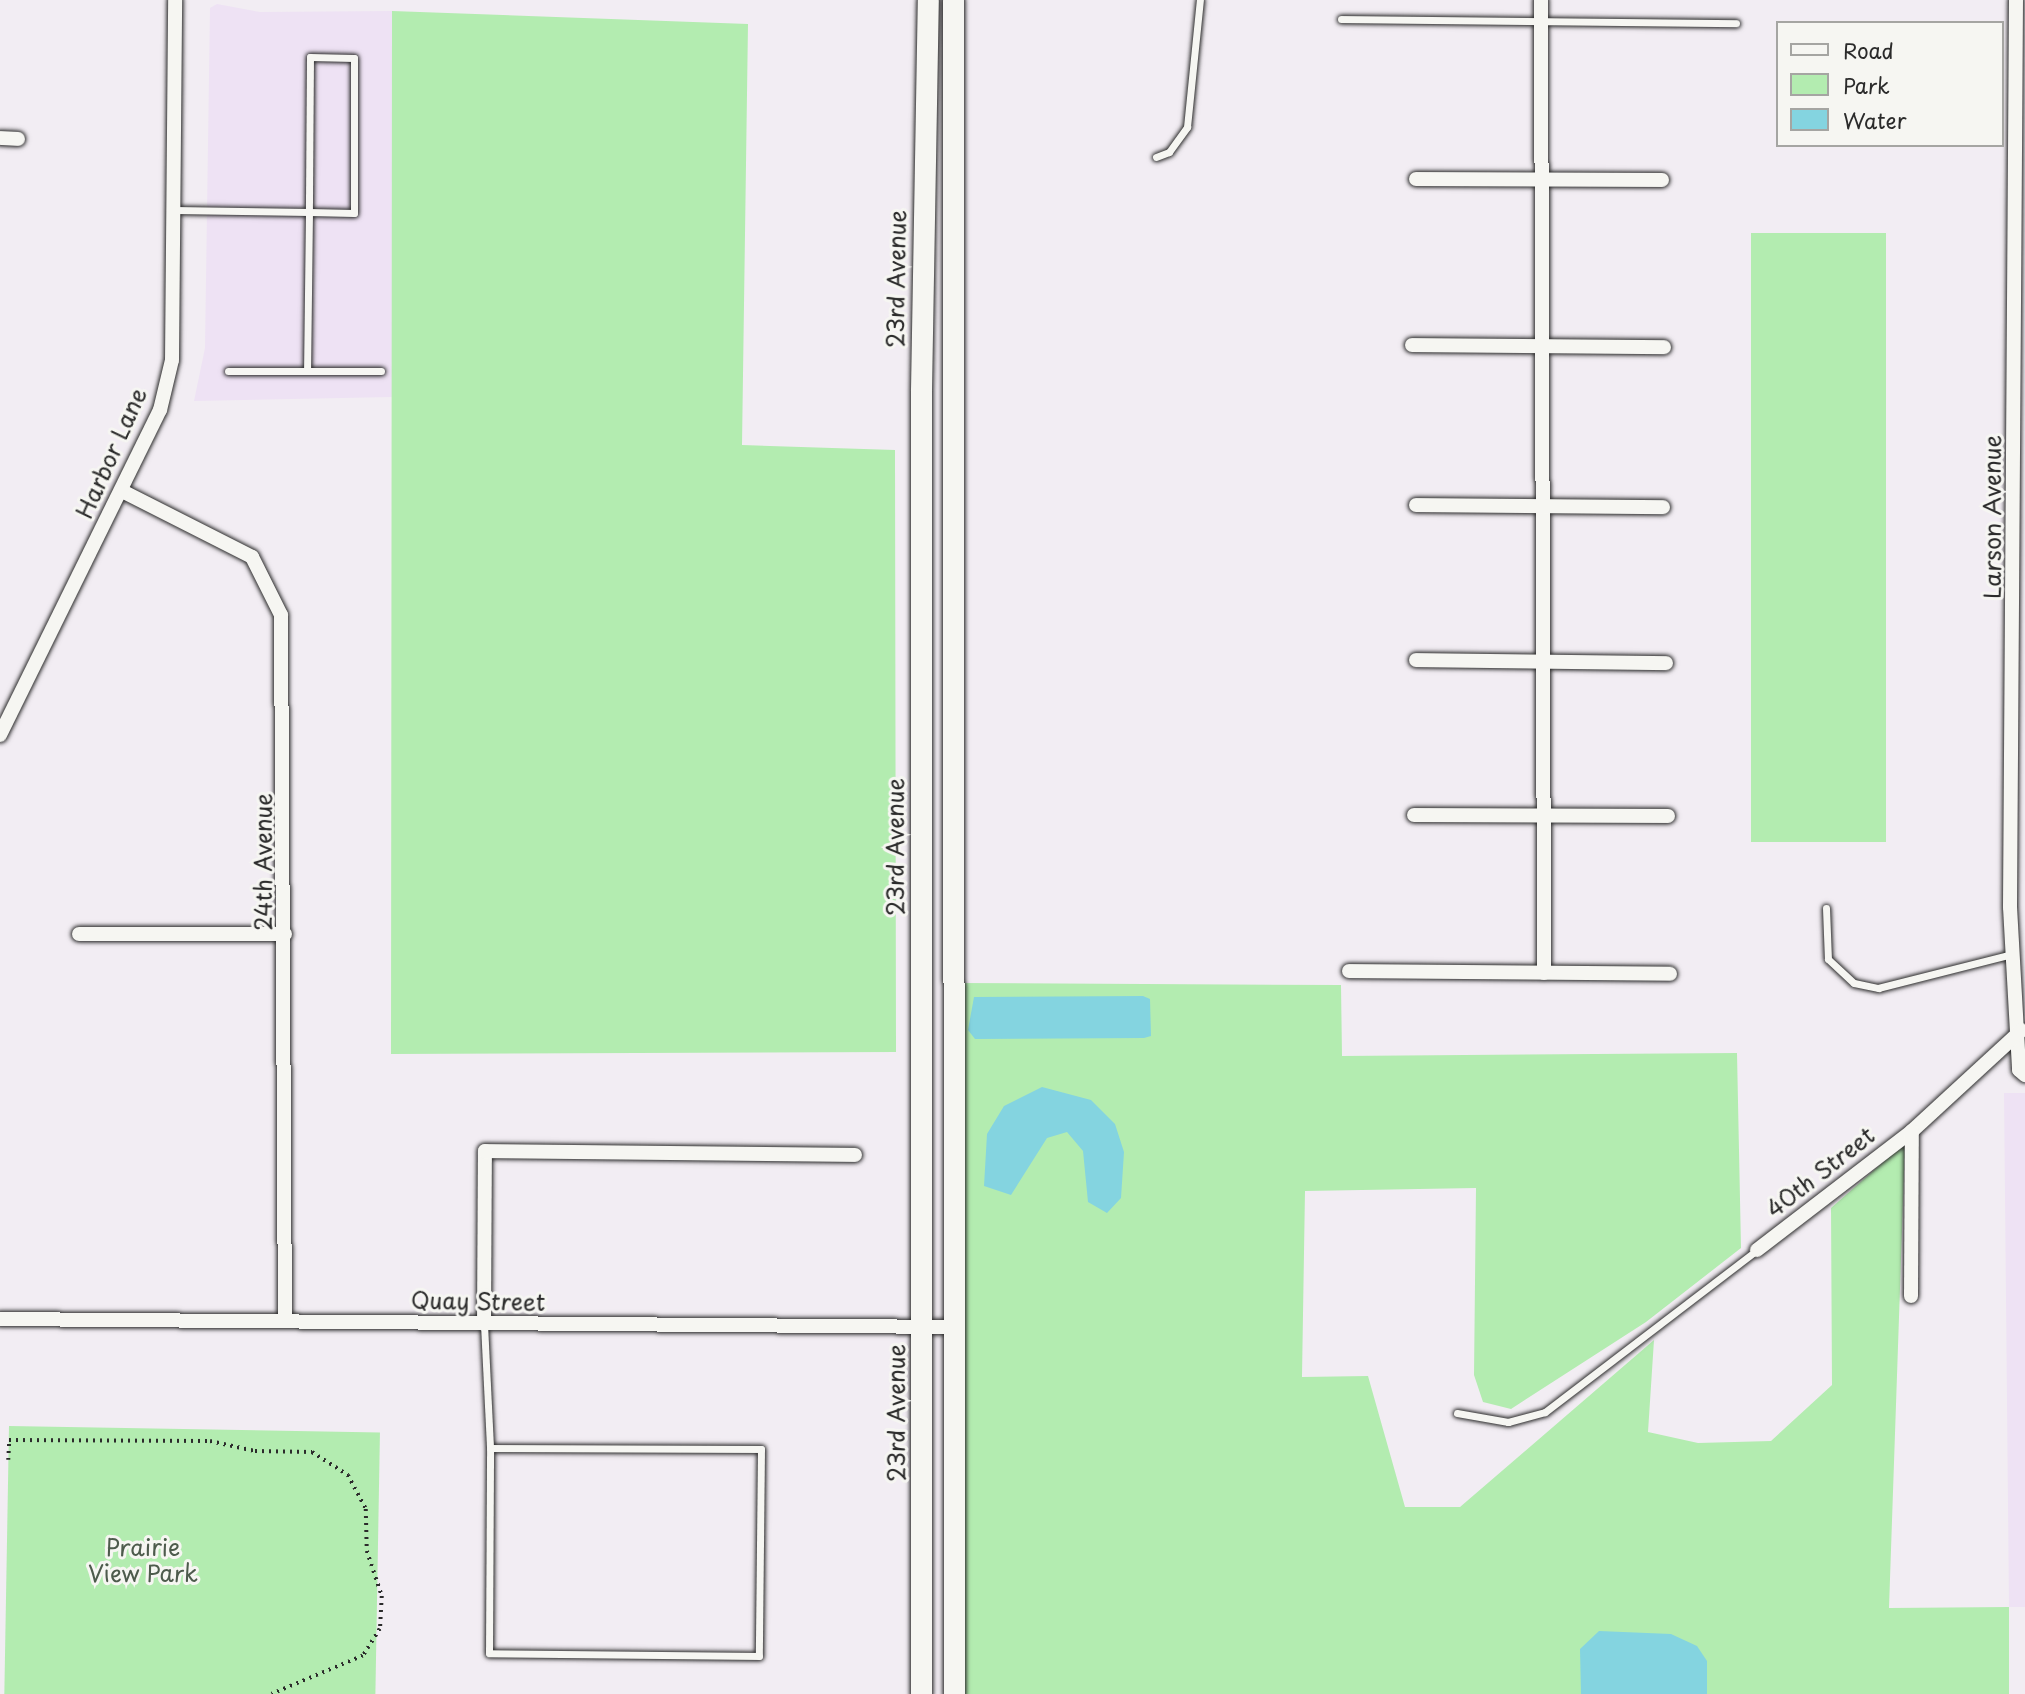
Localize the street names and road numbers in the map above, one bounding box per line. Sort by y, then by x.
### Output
street label: 23rd Avenue [881,209,911,349]
street label: Harbor Lane [70,384,152,522]
street label: Larson Avenue [1978,436,2006,598]
street label: 23rd Avenue [881,777,909,917]
street label: 24th Avenue [249,793,277,931]
street label: 40th Street [1760,1121,1880,1223]
street label: Quay Street [410,1286,546,1316]
street label: 23rd Avenue [882,1343,910,1483]

